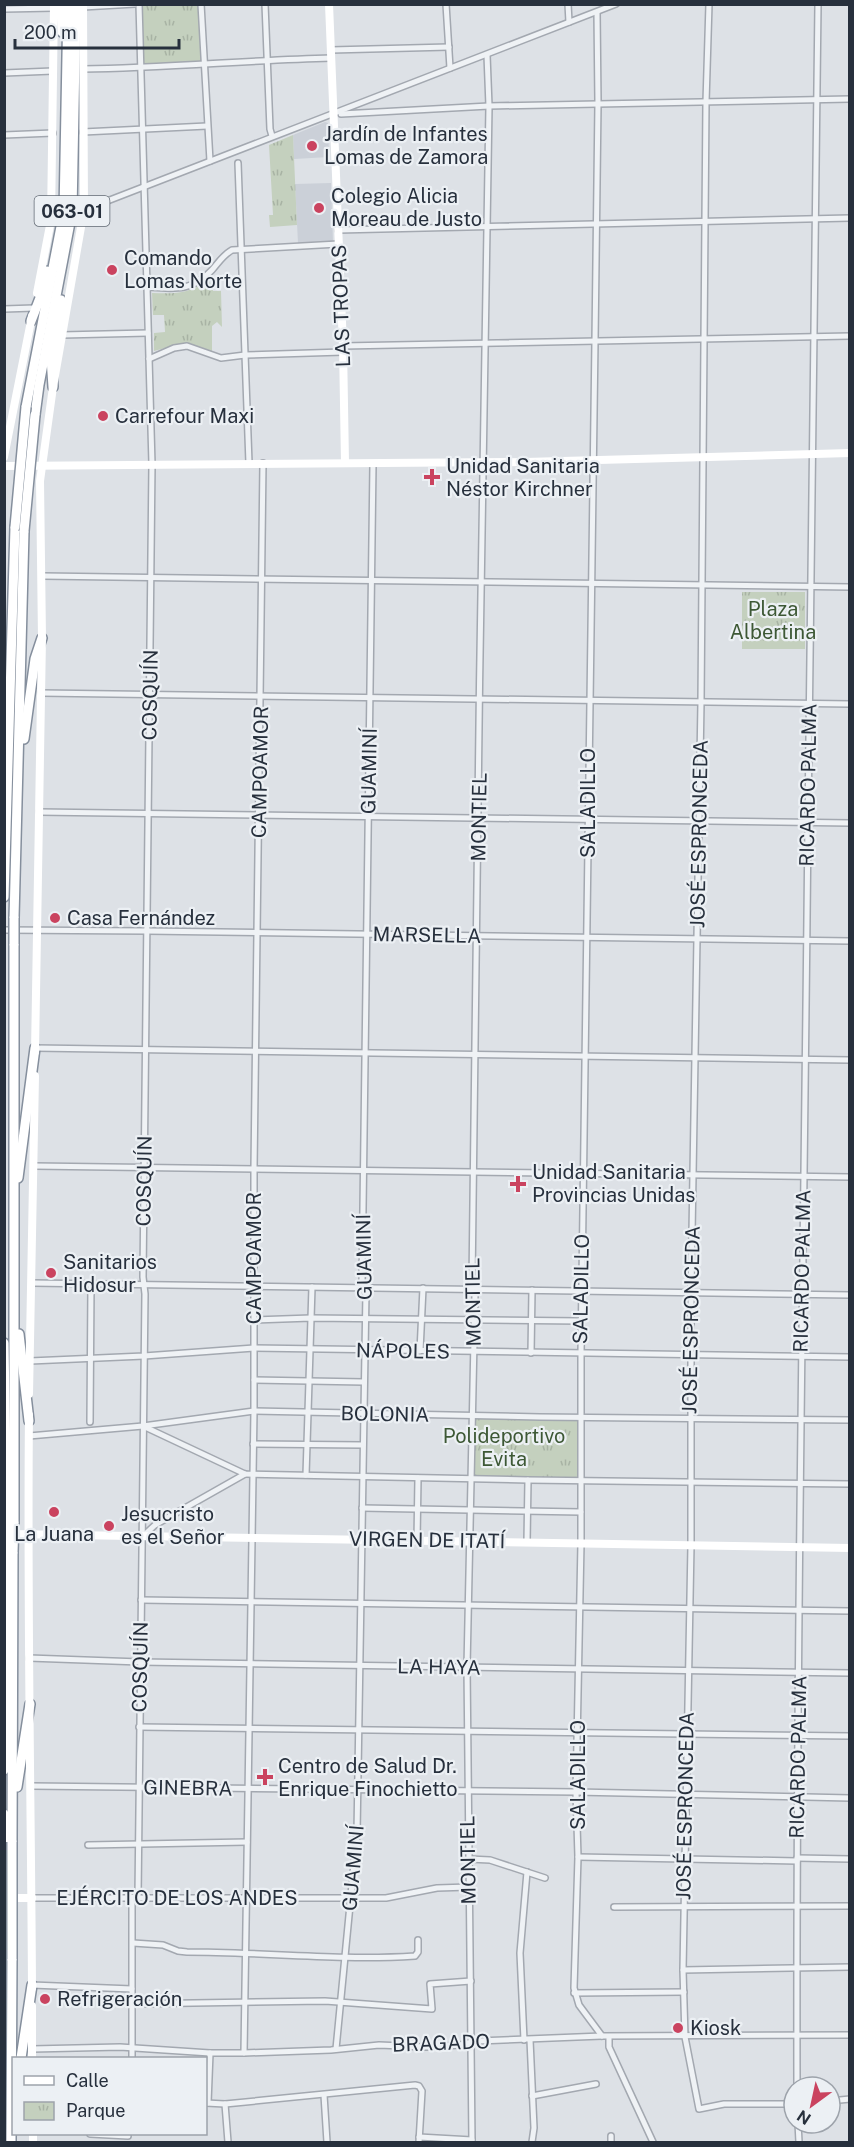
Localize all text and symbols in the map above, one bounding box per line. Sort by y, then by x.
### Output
scale bar [15,12,178,50]
text: 200 m [24,22,77,43]
place label: Jardín de Infantes Lomas de Zamora [324,122,488,169]
marker: Jardín de Infantes Lomas de Zamora [305,139,319,153]
place label: Colegio Alicia Moreau de Justo [331,184,482,231]
road number: 063-01 [34,196,110,226]
marker: Colegio Alicia Moreau de Justo [312,201,326,215]
street label: LAS TROPAS [327,244,355,368]
place label: Comando Lomas Norte [124,246,242,293]
marker: Comando Lomas Norte [105,263,119,277]
place label: Carrefour Maxi [115,404,254,428]
marker: Carrefour Maxi [96,409,110,423]
place label: Unidad Sanitaria Néstor Kirchner [446,454,600,501]
marker: Unidad Sanitaria Néstor Kirchner [423,468,441,486]
park label: Plaza Albertina [730,597,816,644]
street label: COSQUÍN [136,649,163,741]
street label: RICARDO PALMA [795,703,821,867]
street label: CAMPOAMOR [247,706,273,838]
street label: GUAMINÍ [355,726,382,814]
street label: JOSÉ ESPRONCEDA [684,740,713,928]
street label: SALADILLO [576,748,600,858]
street label: MONTIEL [466,772,492,862]
place label: Casa Fernández [67,906,215,930]
marker: Casa Fernández [48,911,62,925]
street label: MARSELLA [373,922,481,948]
street label: COSQUÍN [130,1135,157,1227]
place label: Unidad Sanitaria Provincias Unidas [532,1160,695,1207]
marker: Unidad Sanitaria Provincias Unidas [509,1175,527,1193]
street label: RICARDO PALMA [789,1189,815,1353]
street label: CAMPOAMOR [242,1192,266,1324]
street label: GUAMINÍ [350,1212,377,1300]
street label: JOSÉ ESPRONCEDA [676,1226,705,1414]
street label: SALADILLO [568,1234,594,1344]
place label: Sanitarios Hidosur [63,1250,157,1297]
street label: MONTIEL [460,1257,486,1347]
marker: Sanitarios Hidosur [44,1266,58,1280]
street label: NÁPOLES [356,1337,450,1364]
street label: BOLONIA [340,1401,430,1427]
park label: Polideportivo Evita [443,1424,565,1471]
place label: Jesucristo es el Señor [121,1502,225,1549]
marker: La Juana [47,1505,61,1519]
marker: Jesucristo es el Señor [102,1519,116,1533]
place label: La Juana [14,1522,94,1546]
street label: VIRGEN DE ITATÍ [349,1526,507,1553]
street label: COSQUÍN [126,1621,153,1713]
street label: LA HAYA [397,1654,481,1680]
street label: RICARDO PALMA [785,1675,811,1839]
street label: JOSÉ ESPRONCEDA [670,1712,699,1900]
street label: SALADILLO [566,1720,590,1830]
place label: Centro de Salud Dr. Enrique Finochietto [278,1754,458,1801]
marker: Centro de Salud Dr. Enrique Finochietto [256,1768,274,1786]
street label: GINEBRA [143,1775,233,1801]
street label: MONTIEL [455,1815,481,1905]
street label: GUAMINÍ [336,1823,369,1912]
street label: EJÉRCITO DE LOS ANDES [56,1885,298,1910]
place label: Refrigeración [57,1987,182,2011]
marker: Refrigeración [38,1992,52,2006]
place label: Kiosk [690,2016,741,2040]
marker: Kiosk [671,2021,685,2035]
street label: BRAGADO [392,2029,490,2057]
legend [12,2057,207,2135]
text: Calle [66,2070,109,2091]
north arrow [782,2075,842,2135]
text: Parque [66,2100,126,2121]
text: N [794,2106,815,2129]

